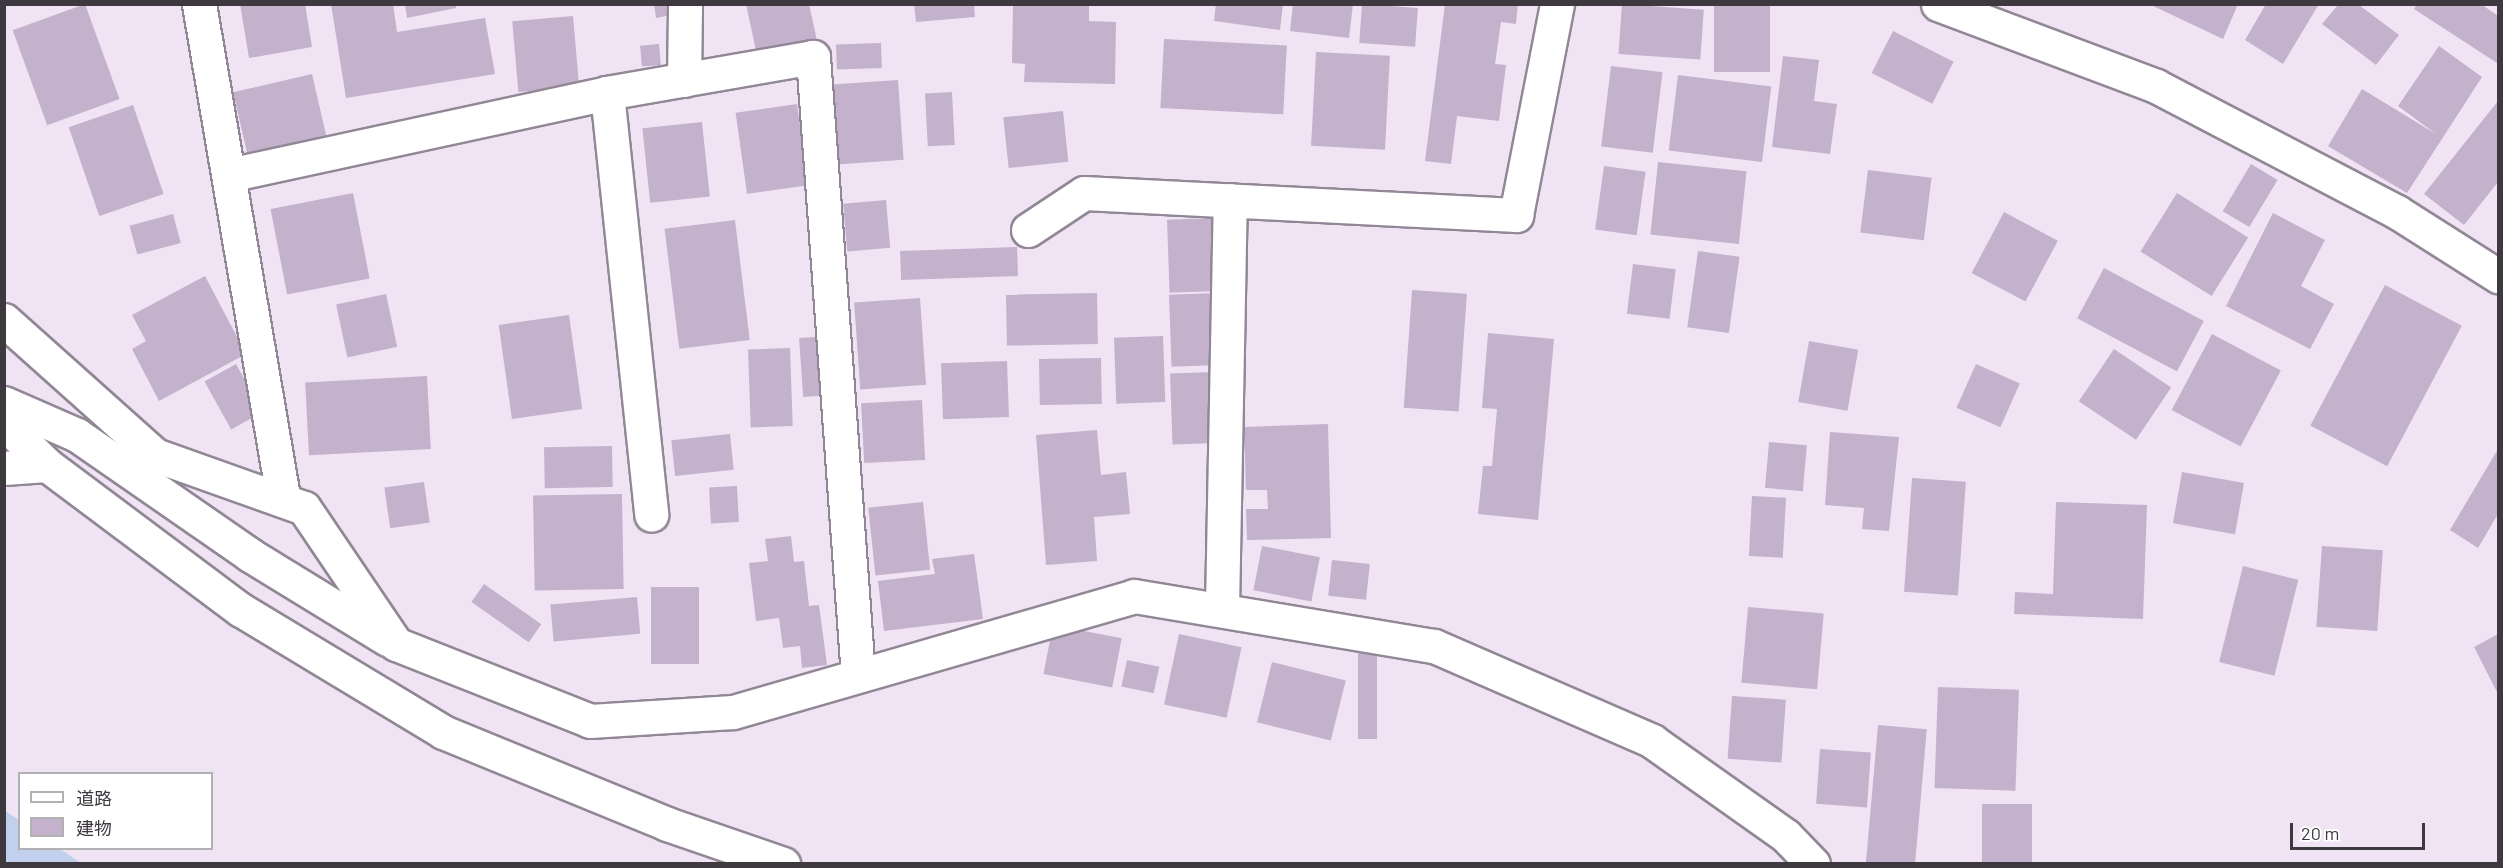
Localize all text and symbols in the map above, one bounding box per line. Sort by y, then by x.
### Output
legend [18,772,213,850]
text: 道路 [76,787,112,809]
scale bar [2293,811,2428,849]
text: 建物 [76,817,112,839]
text: 20 m [2301,822,2339,844]

